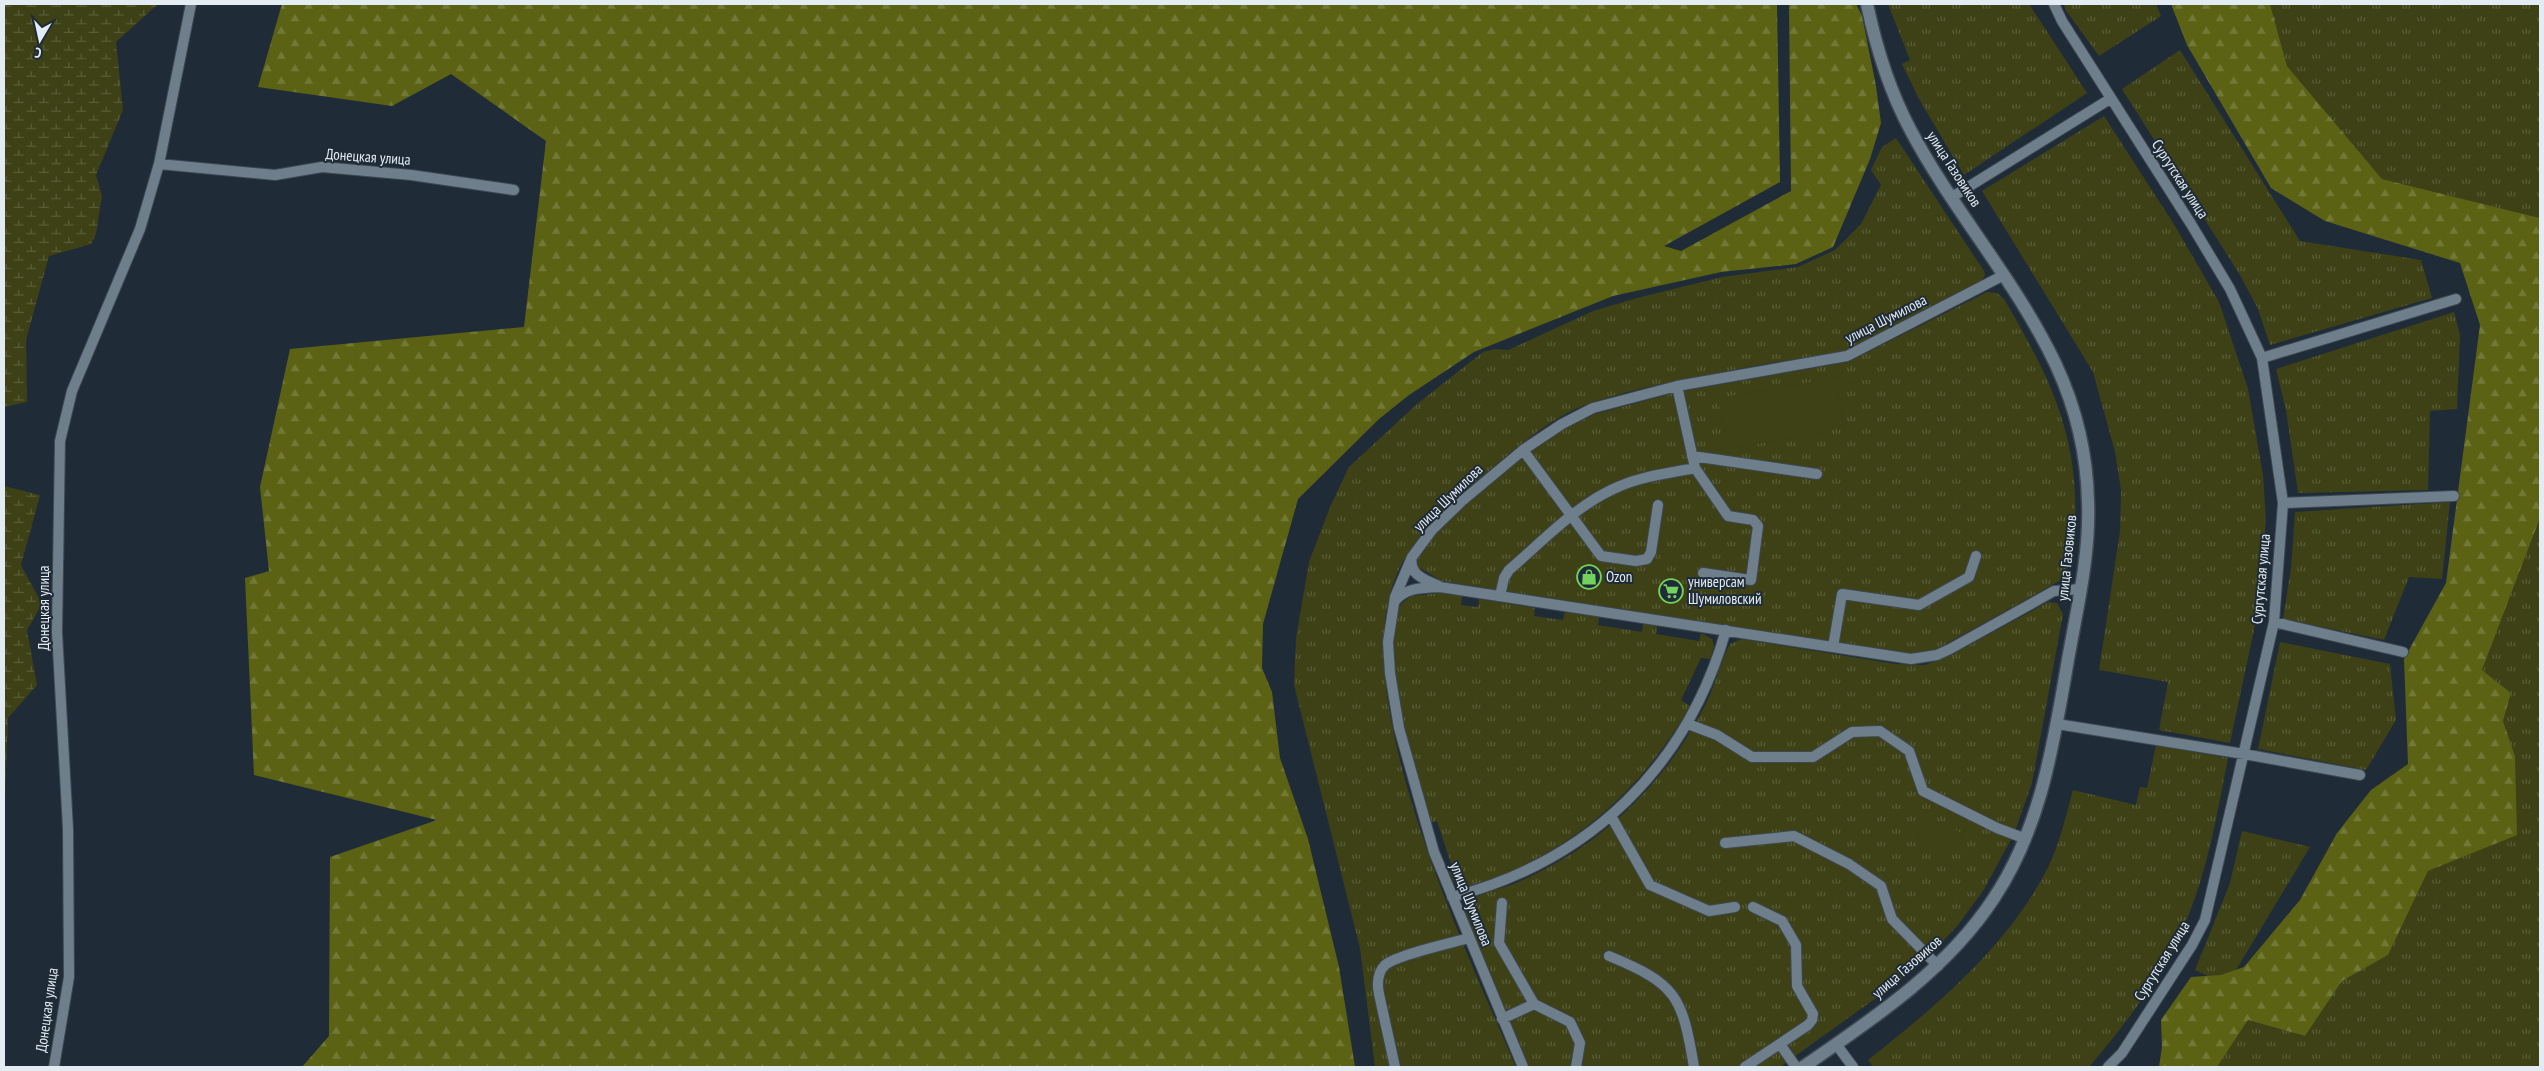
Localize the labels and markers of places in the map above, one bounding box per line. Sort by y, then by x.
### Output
shop icon: Ozon [1576,564,1602,590]
place label: Ozon [1606,567,1632,586]
place label: универсам Шумиловский [1688,572,1762,608]
supermarket icon: универсам Шумиловский [1658,578,1684,604]

